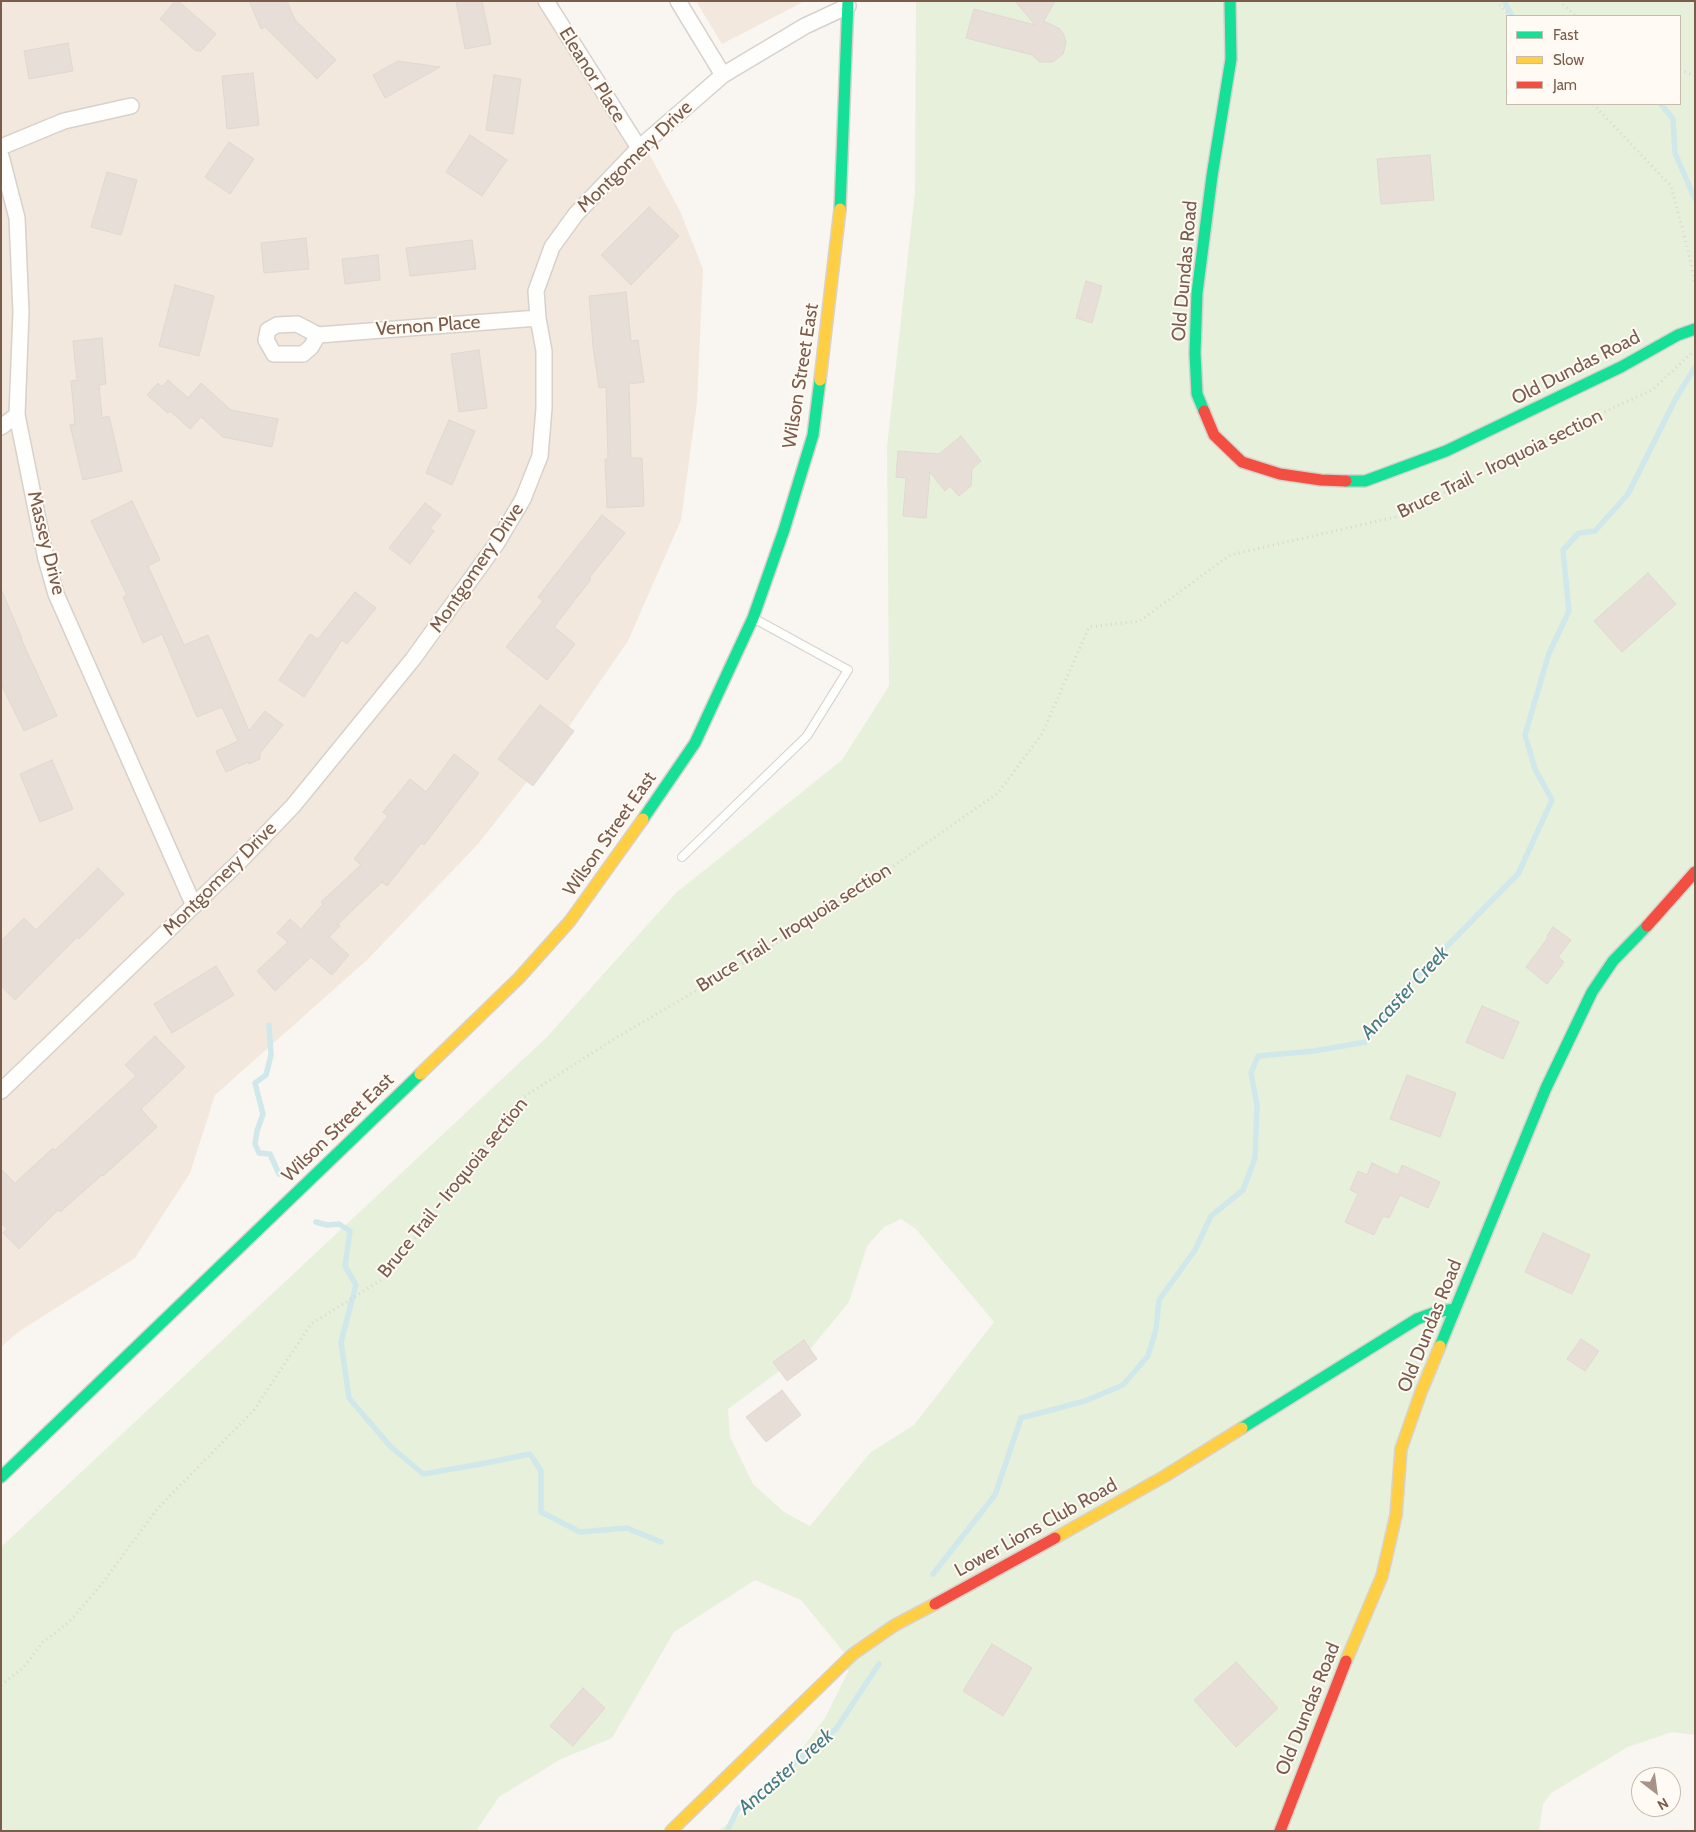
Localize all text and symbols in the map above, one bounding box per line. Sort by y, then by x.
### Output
legend [1506,15,1681,105]
street label: Eleanor Place [554,23,630,127]
text: Fast [1553,26,1578,44]
text: Slow [1553,51,1584,69]
text: Jam [1553,76,1577,94]
street label: Montgomery Drive [573,96,697,218]
street label: Old Dundas Road [1167,200,1203,342]
street label: Wilson Street East [778,302,824,450]
street label: Vernon Place [375,311,481,341]
street label: Old Dundas Road [1508,326,1644,410]
street label: Bruce Trail - Iroquoia section [1394,404,1606,524]
street label: Massey Drive [22,489,70,597]
street label: Montgomery Drive [425,499,529,637]
street label: Wilson Street East [559,767,661,901]
street label: Montgomery Drive [158,817,282,941]
street label: Bruce Trail - Iroquoia section [692,859,896,997]
water label: Ancaster Creek [1356,942,1454,1044]
street label: Wilson Street East [277,1069,399,1187]
street label: Bruce Trail - Iroquoia section [373,1093,533,1283]
street label: Old Dundas Road [1393,1256,1467,1396]
street label: Lower Lions Club Road [951,1474,1121,1582]
street label: Old Dundas Road [1271,1639,1345,1779]
water label: Ancaster Creek [734,1724,838,1820]
north arrow [1631,1767,1681,1817]
text: N [1654,1794,1672,1814]

